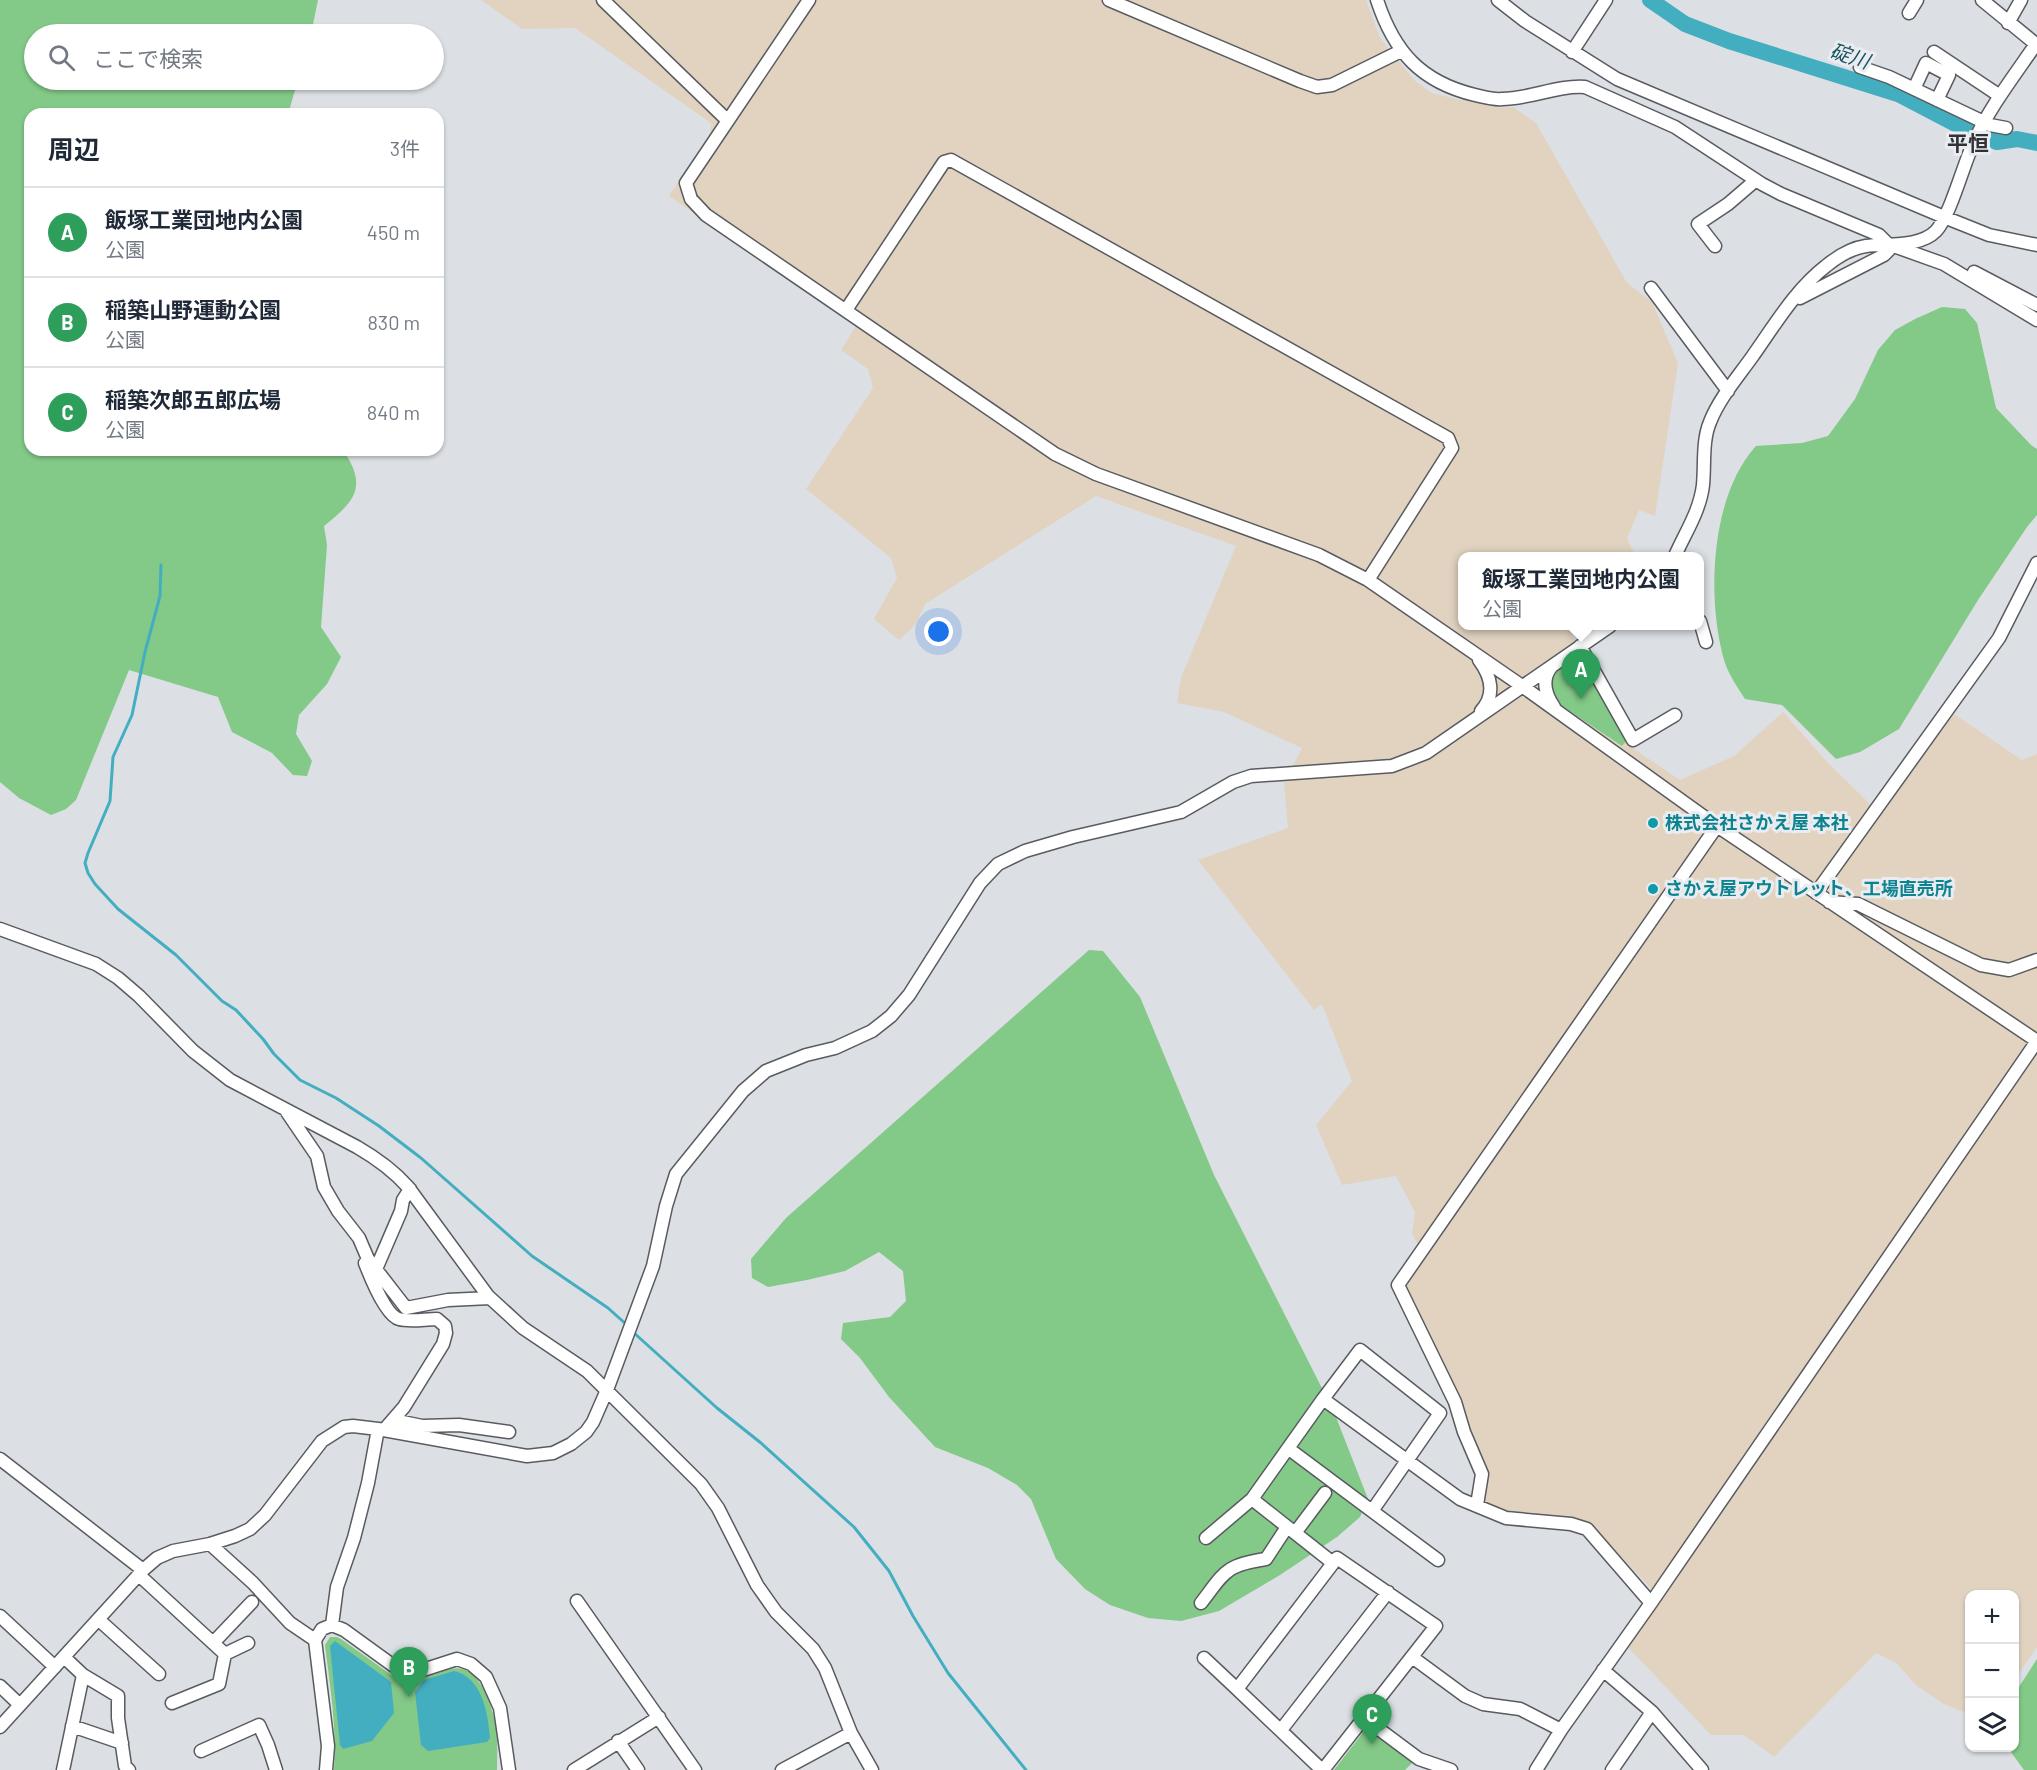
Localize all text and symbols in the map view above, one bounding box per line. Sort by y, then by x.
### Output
search box [24,24,444,90]
water label: 碇川 [1828,37,1875,73]
icon: search [45,41,78,74]
text: ここで検索 [93,45,203,71]
district label: 平恒 [1947,130,1989,155]
text: 周辺 [48,133,100,164]
text: 3件 [390,136,420,160]
text: 飯塚工業団地内公園 [105,206,303,232]
text: A [61,220,74,244]
text: 450 m [367,220,420,244]
text: 公園 [105,237,145,261]
text: 稲築山野運動公園 [105,296,281,322]
text: B [61,310,74,334]
text: 830 m [367,310,420,334]
text: 公園 [105,327,145,351]
text: 稲築次郎五郎広場 [105,386,281,412]
text: C [61,400,74,424]
text: 840 m [367,400,420,424]
text: 公園 [105,417,145,441]
popup [1458,552,1704,630]
text: 飯塚工業団地内公園 [1482,565,1680,591]
text: 公園 [1482,596,1522,620]
your location [924,617,953,646]
pin: A [1562,650,1600,699]
place label: 株式会社さかえ屋 本社 [1665,811,1849,833]
marker: 株式会社さかえ屋 本社 [1646,816,1660,830]
place label: さかえ屋アウトレット、工場直売所 [1665,877,1953,899]
marker: さかえ屋アウトレット、工場直売所 [1646,882,1660,896]
map controls [1965,1590,2019,1752]
button: + [1965,1590,2019,1644]
button: − [1965,1644,2019,1698]
pin: B [390,1648,428,1697]
pin: C [1352,1694,1392,1744]
button: layers [1965,1698,2019,1752]

